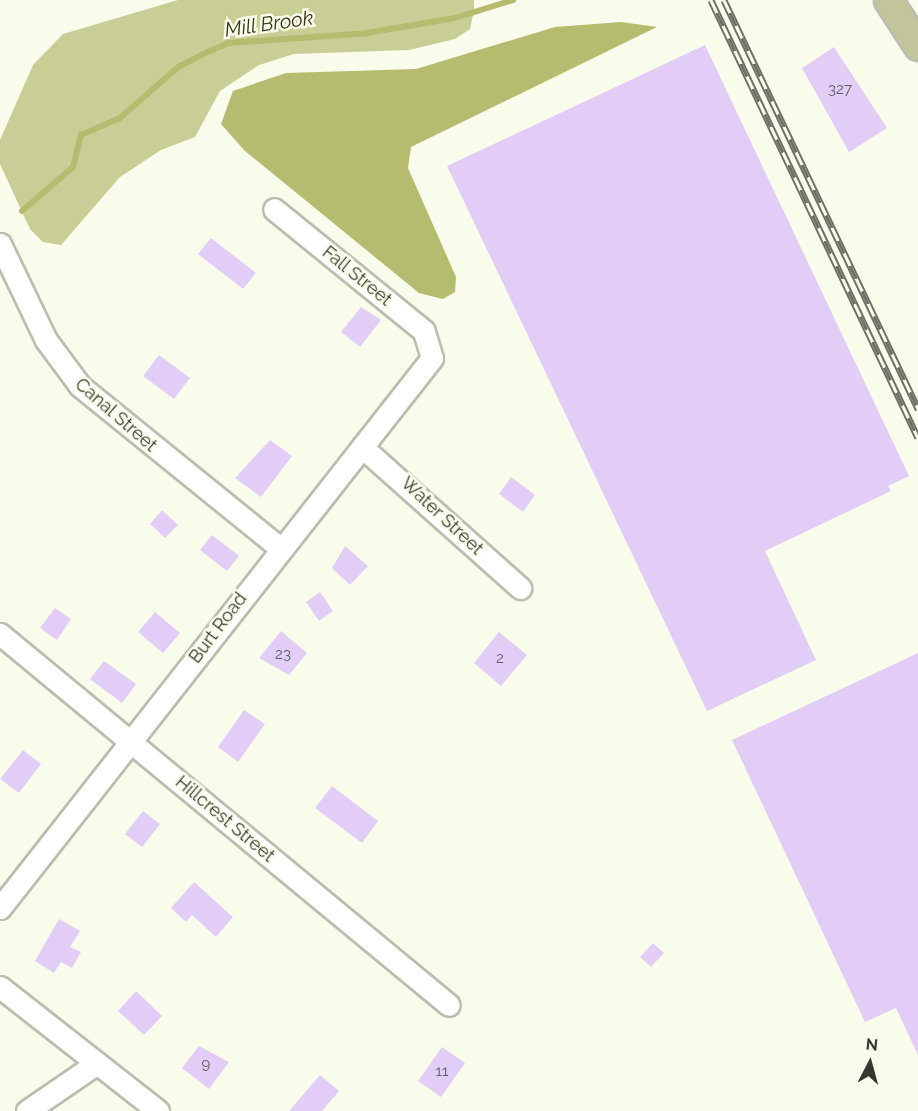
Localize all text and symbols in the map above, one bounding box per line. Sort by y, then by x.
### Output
water label: Mill Brook [223,6,315,42]
house number: 327 [828,81,852,99]
street label: Fall Street [318,241,396,311]
street label: Canal Street [70,373,162,457]
street label: Water Street [396,472,488,560]
street label: Burt Road [184,588,252,668]
house number: 23 [275,646,291,664]
house number: 2 [496,650,504,668]
street label: Hillcrest Street [171,771,279,867]
north arrow [840,1033,900,1093]
text: N [865,1035,879,1055]
house number: 9 [202,1056,210,1074]
house number: 11 [436,1063,448,1081]

